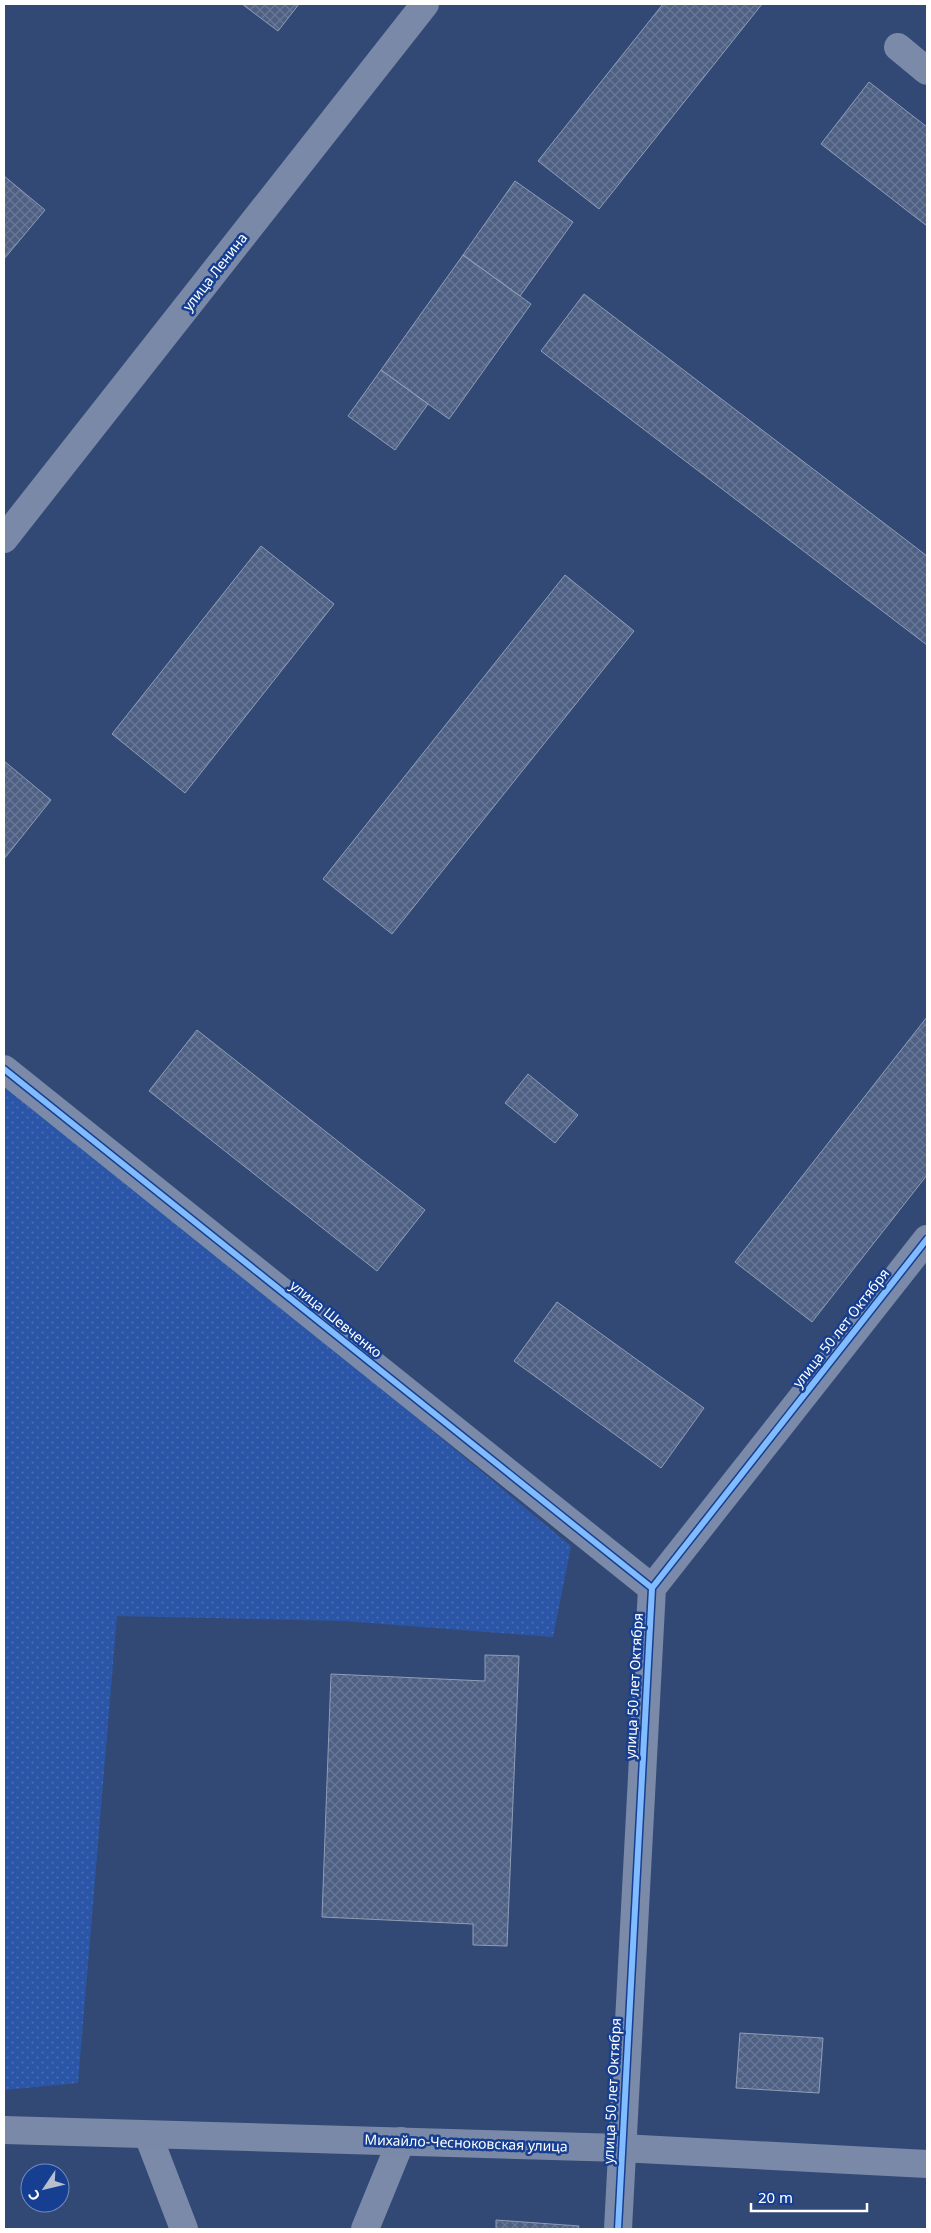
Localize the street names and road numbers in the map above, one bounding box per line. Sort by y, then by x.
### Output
street label: улица Ленина [178,229,251,315]
street label: улица 50 лет Октября [788,1264,893,1391]
street label: улица Шевченко [286,1276,386,1362]
street label: улица 50 лет Октября [620,1612,647,1760]
street label: улица 50 лет Октября [598,2017,625,2165]
street label: Михайло-Чесноковская улица [364,2129,568,2156]

